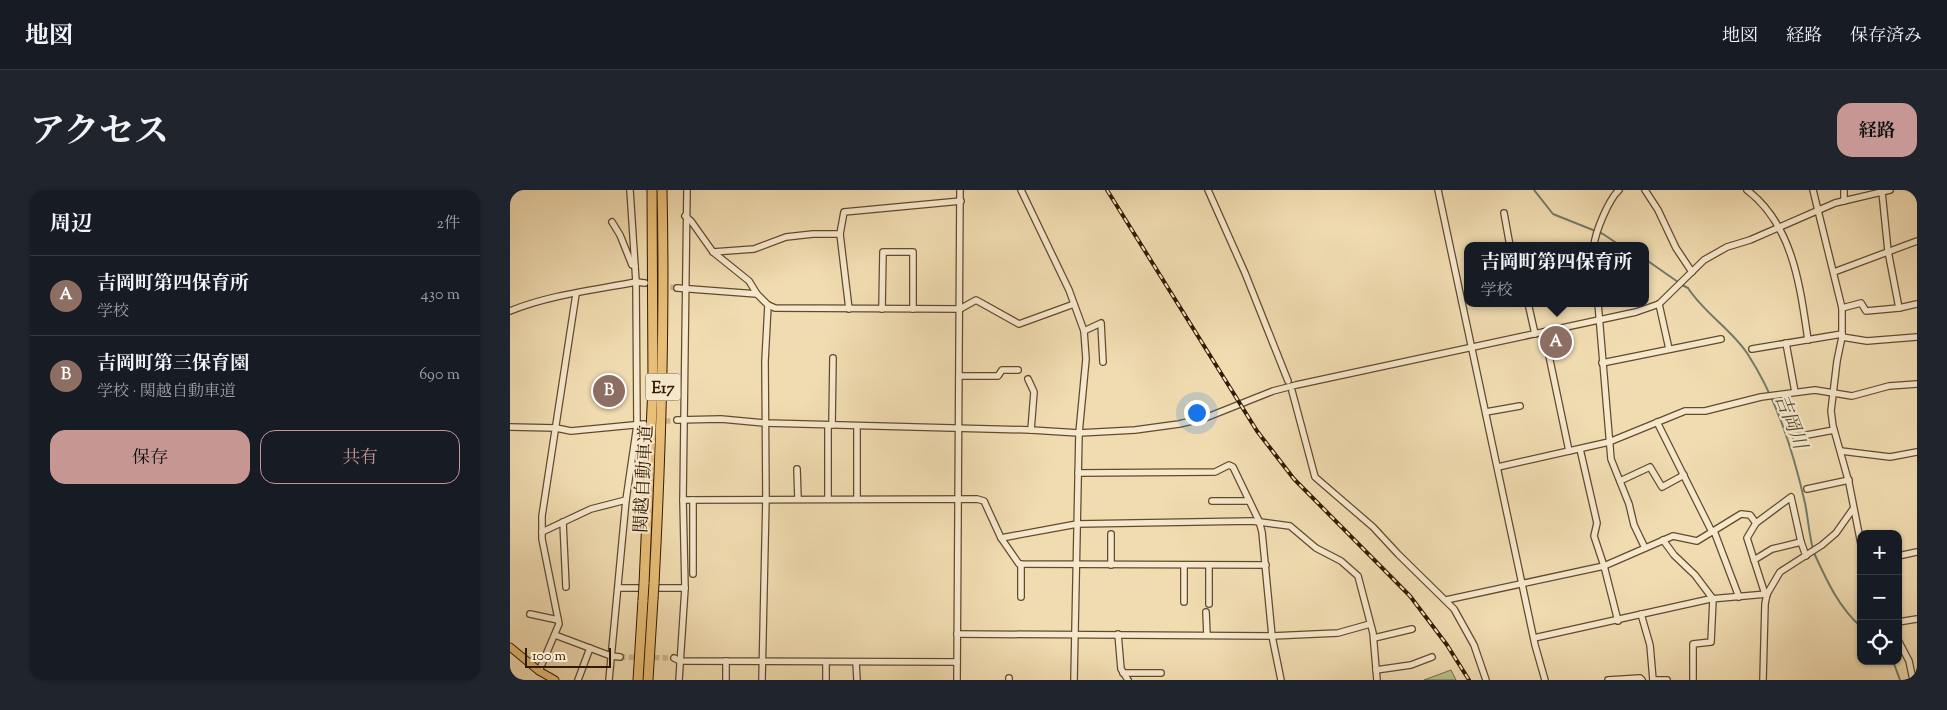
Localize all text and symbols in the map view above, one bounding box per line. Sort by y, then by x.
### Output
text: 地図 [25,20,73,54]
text: 地図 [1722,24,1758,50]
text: 経路 [1786,24,1822,50]
text: 保存済み [1850,24,1922,50]
button: 経路 [1837,103,1917,157]
text: アクセス [30,108,169,159]
text: 周辺 [50,210,92,240]
text: 2件 [437,213,460,236]
popup [1464,242,1649,307]
text: 吉岡町第四保育所 [1480,250,1633,277]
text: 吉岡町第四保育所 [97,271,249,298]
text: 学校 [1480,280,1513,303]
text: A [60,284,73,307]
text: 430 m [421,284,460,307]
text: 学校 [97,301,129,324]
pin: A [1540,323,1572,361]
text: 吉岡町第三保育園 [97,351,249,378]
text: B [61,364,71,387]
text: 690 m [419,364,460,387]
pin: B [593,372,625,410]
road number: E17 [646,373,680,400]
text: 学校 · 関越自動車道 [97,381,236,404]
water label: 吉岡川 [1767,390,1813,455]
your location [1184,400,1210,426]
street label: 関越自動車道 [629,424,661,534]
button: 保存 [50,430,250,484]
button: 共有 [260,430,460,484]
map controls [1857,530,1902,665]
button: + [1857,530,1902,575]
button: − [1857,575,1902,620]
button: locate [1857,620,1902,665]
scale bar [525,645,611,668]
text: 100 m [532,647,566,667]

